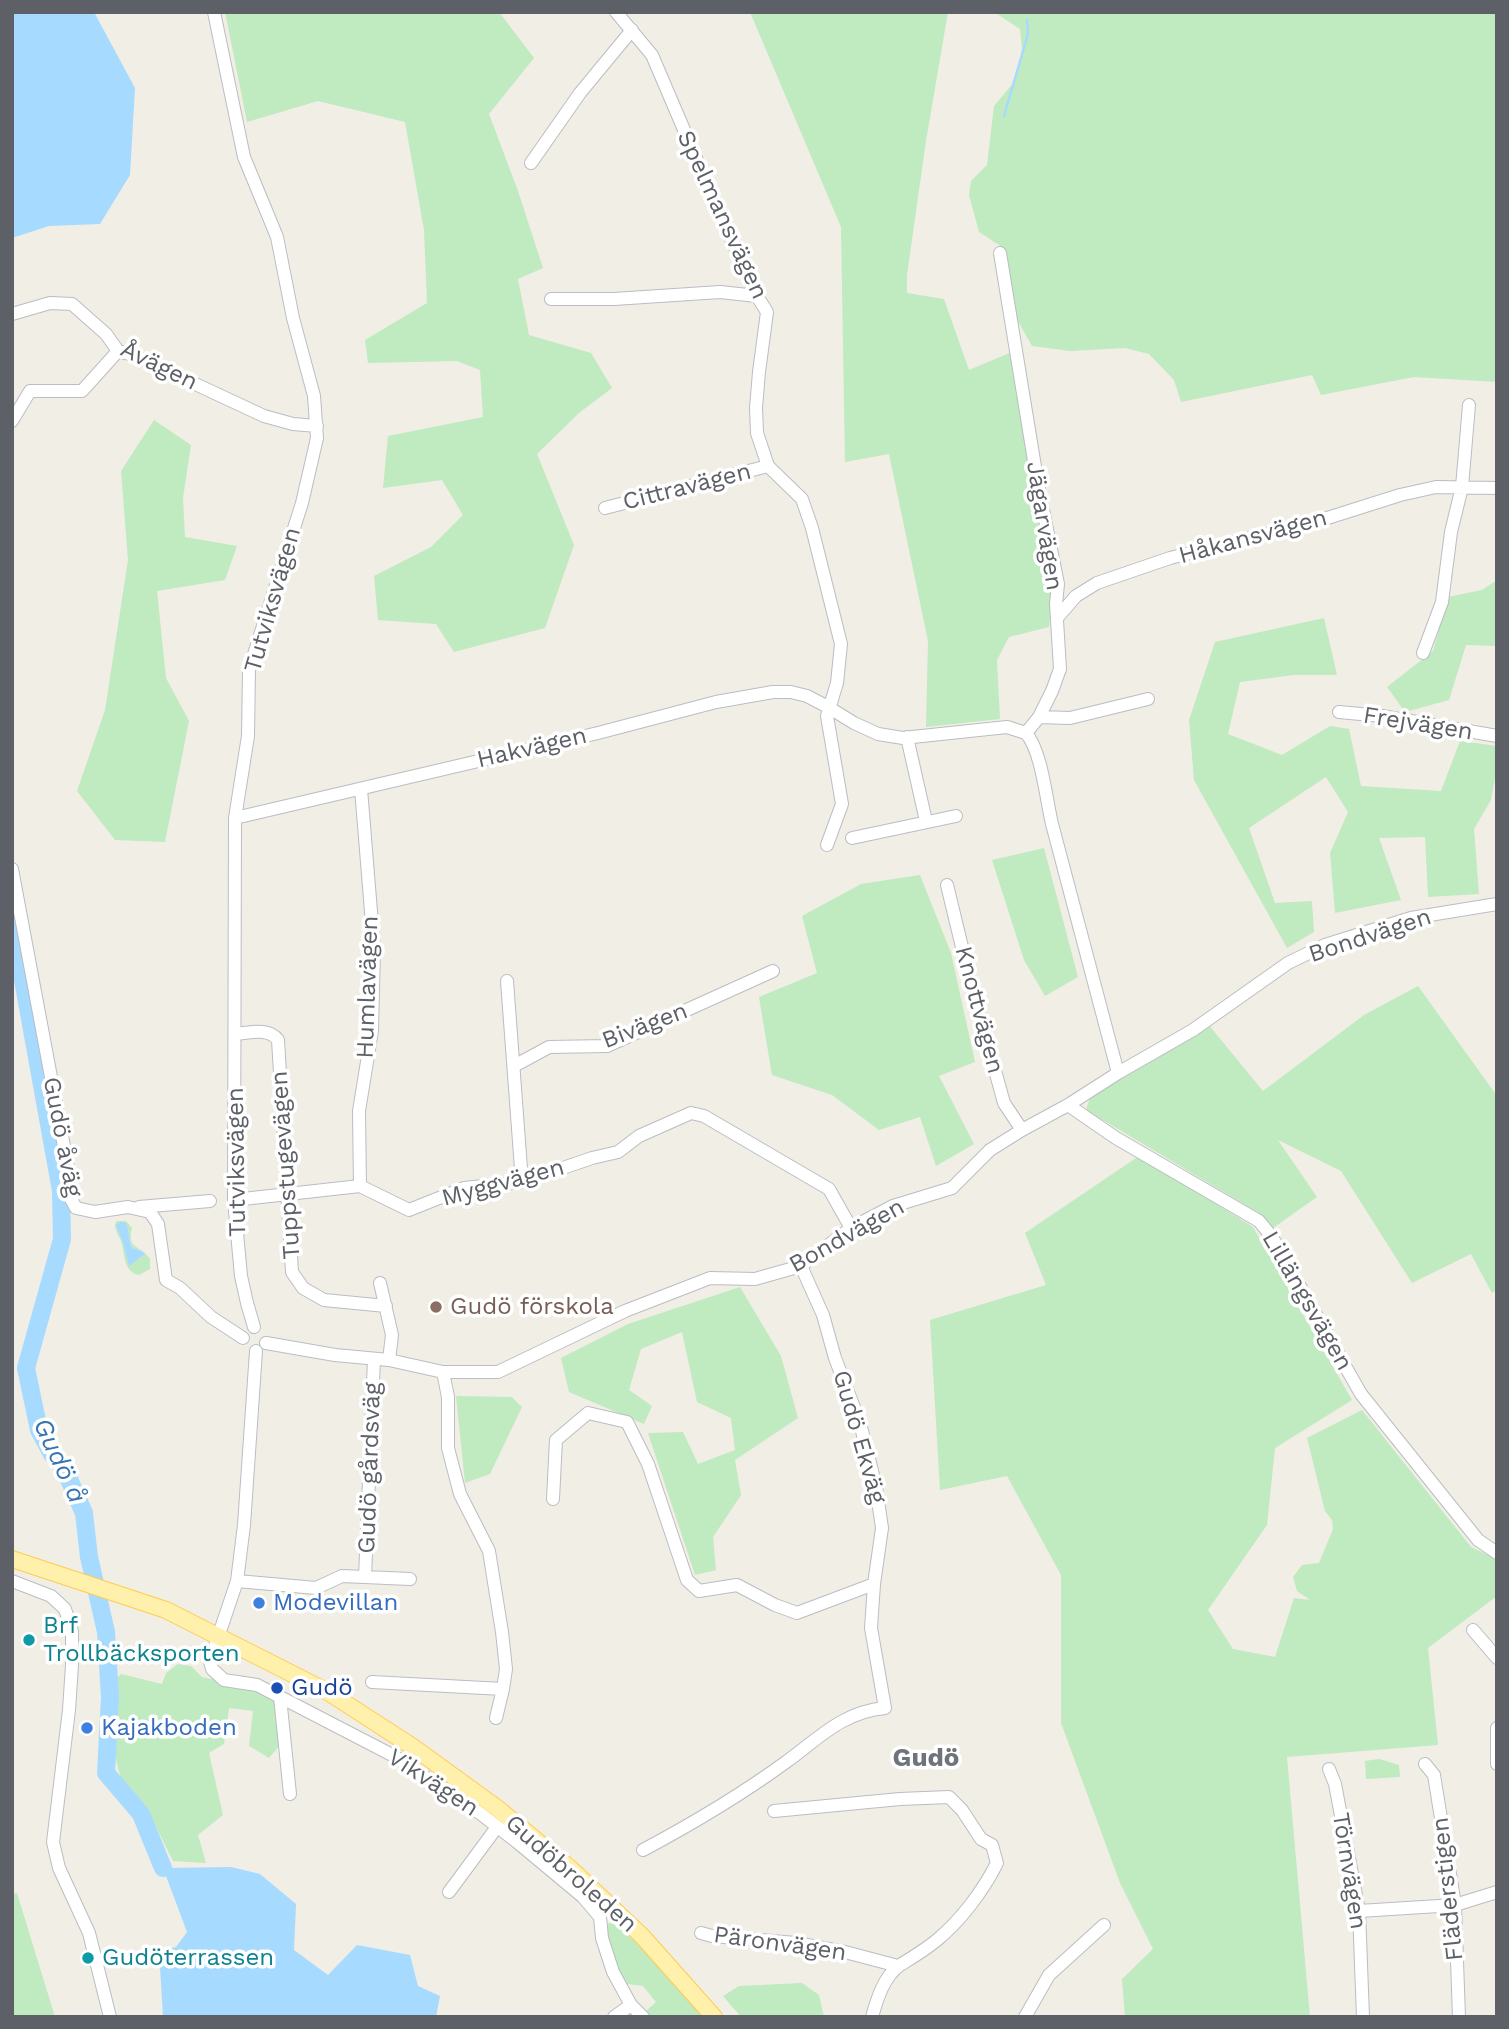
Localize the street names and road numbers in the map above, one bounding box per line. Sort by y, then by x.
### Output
street label: Spelmansvägen [670,126,774,304]
street label: Åvägen [116,335,202,397]
street label: Cittravägen [620,457,754,517]
street label: Jägarvägen [1020,459,1068,593]
street label: Håkansvägen [1176,503,1330,571]
street label: Tutviksvägen [239,524,307,676]
street label: Frejvägen [1361,701,1475,747]
street label: Hakvägen [474,721,590,775]
street label: Bondvägen [1305,903,1435,969]
street label: Humlavägen [351,915,385,1059]
street label: Knottvägen [948,943,1010,1077]
street label: Bivägen [598,997,692,1055]
street label: Tuppstugevägen [265,1070,307,1260]
street label: Gudö åväg [36,1075,88,1199]
street label: Tutviksvägen [221,1087,253,1237]
street label: Myggvägen [439,1153,567,1213]
street label: Bondvägen [784,1193,910,1279]
street label: Lillängsvägen [1255,1226,1359,1376]
street label: Gudö Ekväg [826,1367,892,1507]
street label: Gudö gårdsväg [353,1382,387,1554]
street label: Vikvägen [382,1743,484,1823]
street label: Gudöbroleden [499,1809,643,1939]
street label: Törnvägen [1326,1811,1372,1931]
street label: Fläderstigen [1426,1816,1470,1962]
street label: Päronvägen [712,1920,848,1968]

